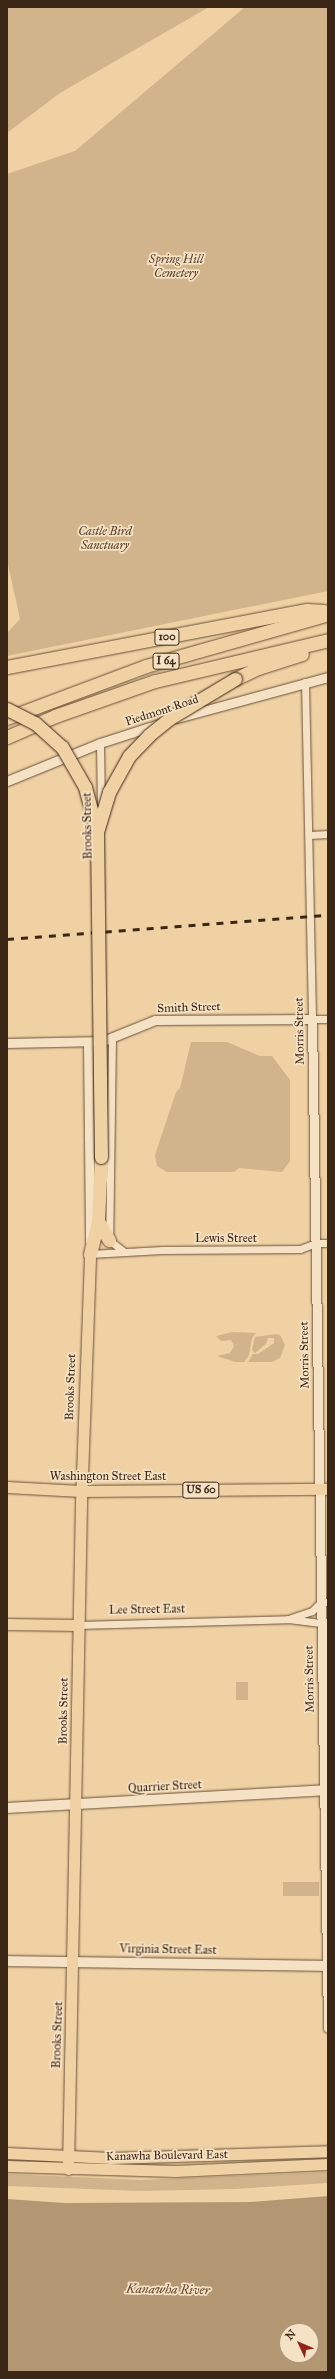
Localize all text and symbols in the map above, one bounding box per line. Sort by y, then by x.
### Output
park label: Spring Hill Cemetery [149,253,203,281]
park label: Castle Bird Sanctuary [78,525,132,553]
road number: 100 [154,628,180,646]
road number: I 64 [152,652,180,670]
street label: Piedmont Road [124,692,200,730]
street label: Brooks Street [80,792,96,860]
street label: Morris Street [292,997,308,1065]
street label: Smith Street [157,1000,221,1016]
street label: Lewis Street [195,1232,257,1246]
street label: Morris Street [297,1321,313,1389]
street label: Brooks Street [63,1353,79,1421]
street label: Washington Street East [50,1470,166,1484]
road number: US 60 [182,1481,220,1499]
street label: Lee Street East [109,1602,185,1618]
street label: Morris Street [302,1645,318,1713]
street label: Brooks Street [56,1677,72,1745]
street label: Quarrier Street [128,1778,202,1796]
street label: Virginia Street East [119,1942,217,1958]
street label: Brooks Street [50,2001,66,2069]
street label: Kanawha Boulevard East [106,2148,228,2164]
water label: Kanawha River [126,2281,210,2299]
north arrow [279,2323,319,2363]
text: N [283,2327,299,2343]

